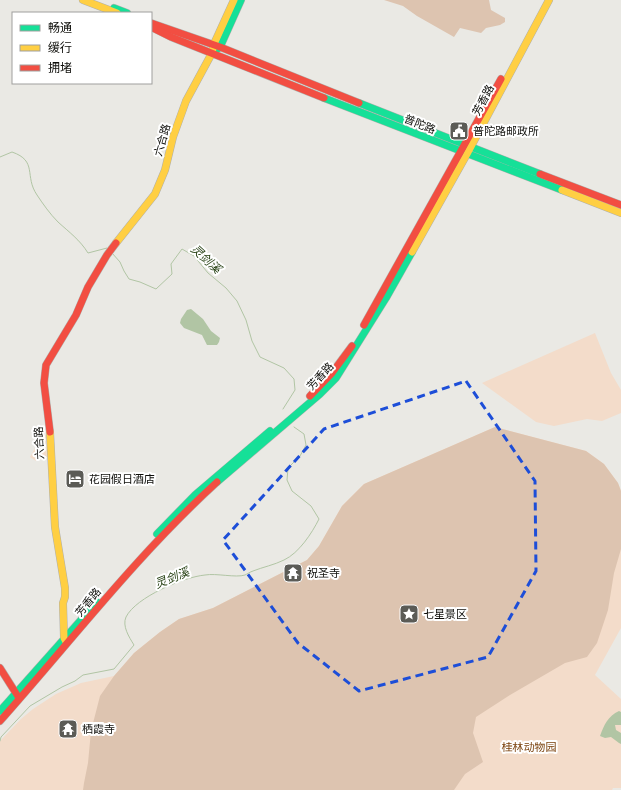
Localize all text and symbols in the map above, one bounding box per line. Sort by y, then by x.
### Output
legend [12,12,152,84]
text: 畅通 [48,21,72,35]
text: 缓行 [48,41,72,55]
text: 拥堵 [48,61,72,75]
street label: 芳香路 [470,83,497,118]
street label: 普陀路 [402,112,438,137]
public building icon: 普陀路邮政所 [448,120,470,142]
street label: 六合路 [152,122,173,158]
place label: 普陀路邮政所 [473,125,539,138]
water label: 灵剑溪 [188,242,226,278]
street label: 芳香路 [304,360,336,393]
street label: 六合路 [32,426,47,460]
hotel icon: 花园假日酒店 [64,468,86,490]
place label: 花园假日酒店 [89,473,155,486]
temple icon: 祝圣寺 [282,562,304,584]
water label: 灵剑溪 [153,564,193,591]
place label: 祝圣寺 [307,567,340,580]
street label: 芳香路 [73,586,104,619]
place icon: 七星景区 [398,603,420,625]
place label: 七星景区 [423,608,467,621]
temple icon: 栖霞寺 [57,718,79,740]
place label: 栖霞寺 [82,723,115,736]
park label: 桂林动物园 [502,741,557,754]

